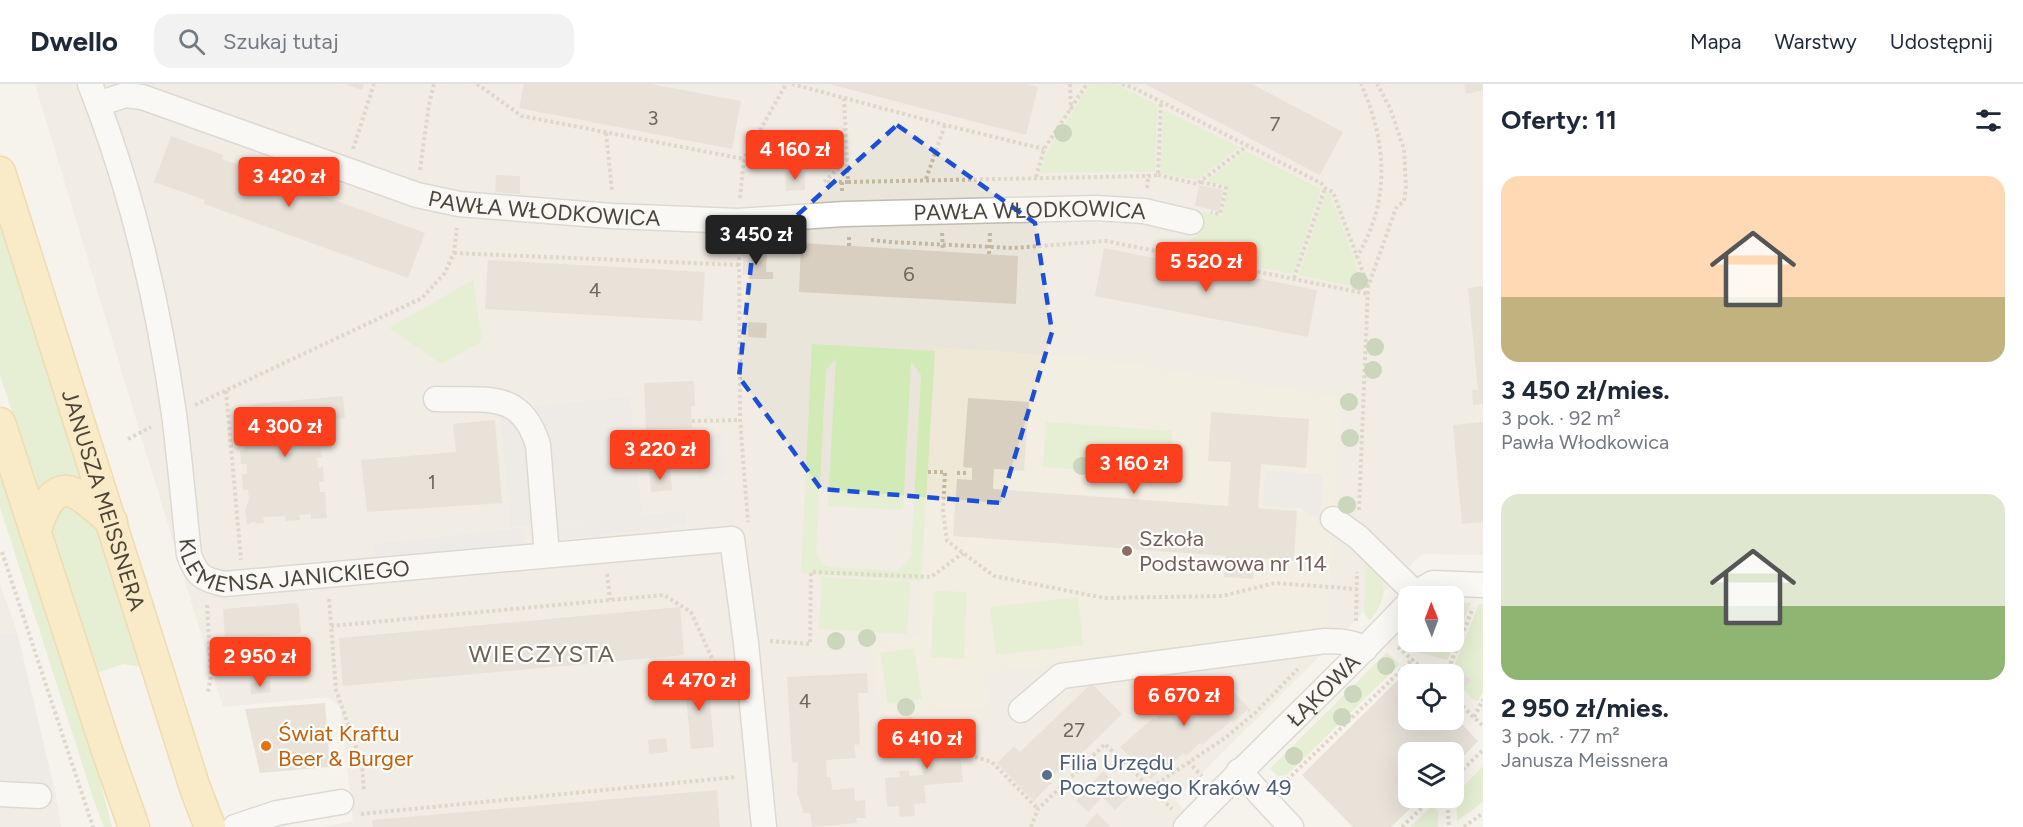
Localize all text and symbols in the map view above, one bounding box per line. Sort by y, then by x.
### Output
search box [154,14,574,68]
text: Dwello [30,24,118,58]
icon: search [175,25,208,58]
text: Szukaj tutaj [223,28,339,55]
text: Mapa [1690,29,1741,54]
text: Warstwy [1774,29,1857,54]
text: Udostępnij [1890,29,1993,54]
text: Oferty: 11 [1501,104,1617,136]
icon: filters [1972,104,2005,137]
house number: 3 [648,106,658,130]
house number: 7 [1270,112,1281,136]
pin: 4 160 zł [733,130,857,181]
text: 4 160 zł [760,137,830,161]
pin: 3 420 zł [227,157,351,208]
text: 3 420 zł [252,164,326,188]
street label: PAWŁA WŁODKOWICA [426,185,661,232]
street label: PAWŁA WŁODKOWICA [913,195,1147,226]
pin: 3 450 zł [694,215,818,266]
icon: home [1699,215,1807,323]
text: 3 450 zł [719,222,793,246]
pin: 5 520 zł [1144,242,1268,293]
text: 5 520 zł [1170,249,1242,273]
house number: 6 [903,262,915,286]
house number: 4 [589,278,601,302]
text: 3 450 zł/mies. [1501,374,1670,406]
street label: JANUSZA MEISSNERA [56,386,151,614]
text: 3 pok. · 92 m² [1501,406,1621,430]
pin: 4 300 zł [223,407,347,458]
text: 4 300 zł [248,414,322,438]
pin: 3 220 zł [598,430,722,481]
text: Pawła Włodkowica [1501,430,1669,454]
text: 3 220 zł [624,437,696,461]
pin: 3 160 zł [1072,444,1196,495]
text: 3 160 zł [1100,451,1168,475]
house number: 1 [428,470,436,494]
place label: Szkoła Podstawowa nr 114 [1139,525,1327,577]
icon: home [1699,533,1807,641]
street label: KLEMENSA JANICKIEGO [173,537,411,599]
marker: Szkoła Podstawowa nr 114 [1120,544,1134,558]
north arrow [1398,586,1464,652]
map controls [1398,586,1464,808]
pin: 2 950 zł [198,637,322,688]
district label: WIECZYSTA [468,639,616,668]
text: 2 950 zł [224,644,296,668]
street label: ŁĄKOWA [1281,648,1366,732]
pin: 4 470 zł [637,661,761,712]
button: locate [1398,664,1464,730]
text: 4 470 zł [662,668,736,692]
pin: 6 670 zł [1122,676,1246,727]
text: 6 670 zł [1148,683,1220,707]
house number: 4 [799,689,811,713]
text: 2 950 zł/mies. [1501,692,1669,724]
house number: 27 [1063,718,1085,742]
pin: 6 410 zł [865,719,989,770]
place label: Świat Kraftu Beer & Burger [278,720,414,772]
text: 3 pok. · 77 m² [1501,724,1620,748]
text: 6 410 zł [892,726,962,750]
marker: Świat Kraftu Beer & Burger [259,739,273,753]
button: layers [1398,742,1464,808]
text: Janusza Meissnera [1501,748,1668,772]
place label: Filia Urzędu Pocztowego Kraków 49 [1059,749,1292,801]
marker: Filia Urzędu Pocztowego Kraków 49 [1040,768,1054,782]

